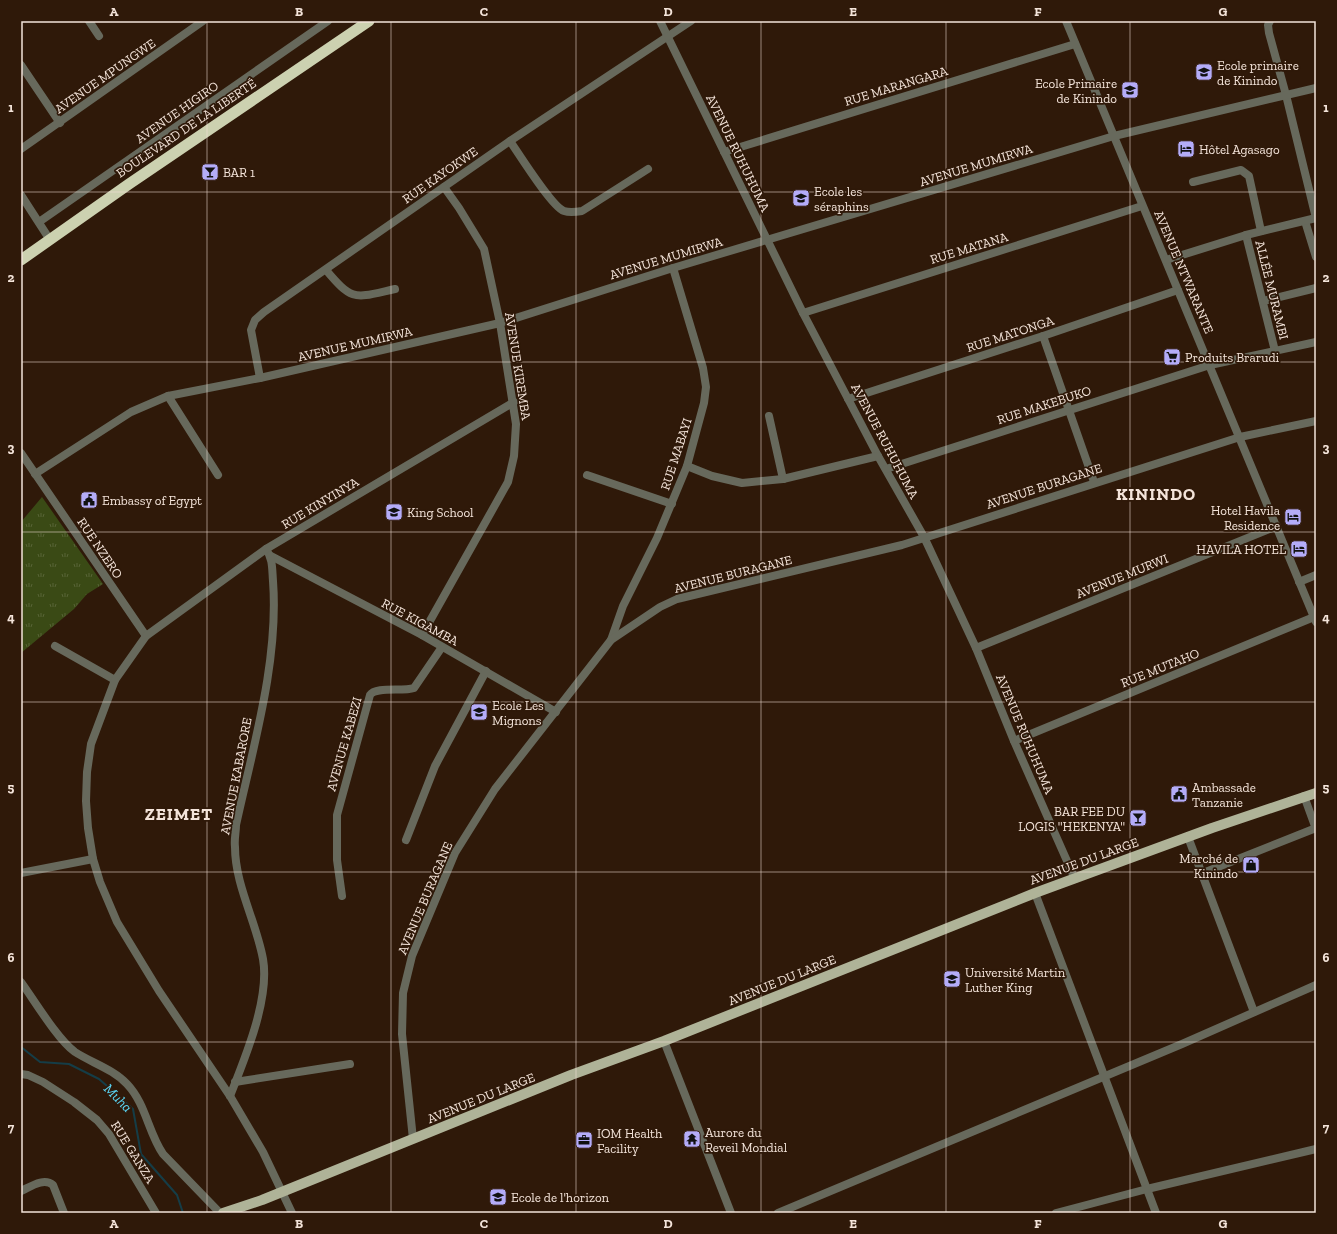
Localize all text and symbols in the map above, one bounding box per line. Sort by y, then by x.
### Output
text: A [110,4,119,19]
text: B [295,4,303,19]
text: C [480,4,488,19]
text: D [663,4,673,19]
text: E [849,4,857,19]
text: F [1034,4,1042,19]
text: G [1219,4,1228,19]
street label: AVENUE MPUNGWE [52,35,159,116]
place label: Ecole primaire de Kinindo [1217,58,1299,88]
school or university icon: Ecole primaire de Kinindo [1194,62,1214,82]
street label: RUE MARANGARA [843,63,950,109]
street label: BOULEVARD DE LA LIBERTÉ [113,75,259,180]
place label: Ecole Primaire de Kinindo [1035,76,1117,106]
street label: AVENUE HIGIRO [133,78,221,146]
school or university icon: Ecole Primaire de Kinindo [1120,80,1140,100]
street label: AVENUE RUHUHUMA [703,92,773,215]
text: 1 [8,100,14,115]
text: 1 [1323,100,1329,115]
hotel icon: Hôtel Agasago [1176,139,1196,159]
street label: AVENUE MUMIRWA [918,141,1035,189]
place label: Hôtel Agasago [1199,142,1280,157]
street label: RUE KAYOKWE [399,143,481,207]
bar icon: BAR 1 [200,162,220,182]
place label: BAR 1 [223,165,255,180]
place label: Ecole les séraphins [814,184,869,214]
school or university icon: Ecole les séraphins [791,188,811,208]
street label: AVENUE NTWARANTE [1151,208,1217,336]
street label: RUE MATANA [928,229,1010,267]
street label: AVENUE MUMIRWA [608,234,725,282]
street label: ALLÉE MURAMBI [1252,239,1292,341]
text: 2 [8,270,15,285]
text: 2 [1323,270,1330,285]
street label: AVENUE KIREMBA [502,311,534,421]
street label: RUE MATONGA [964,313,1056,355]
street label: AVENUE MUMIRWA [296,323,414,364]
supermarket icon: Produits Brarudi [1162,347,1182,367]
place label: Produits Brarudi [1185,350,1280,365]
street label: AVENUE RUHUHUMA [848,381,922,502]
street label: RUE MAKEBUKO [995,383,1093,427]
street label: RUE MABAYI [657,416,695,492]
text: 3 [8,440,15,455]
text: 3 [1323,440,1330,455]
street label: AVENUE BURAGANE [984,460,1104,512]
street label: RUE KINYINYA [279,474,362,532]
district label: KININDO [1116,484,1196,504]
public building icon: Embassy of Egypt [79,490,99,510]
place label: Embassy of Egypt [102,493,202,508]
school or university icon: King School [384,502,404,522]
place label: Hotel Havila Residence [1211,503,1281,533]
place label: King School [407,505,474,520]
hotel icon: Hotel Havila Residence [1283,507,1303,527]
street label: RUE NZERO [74,515,126,581]
hotel icon: HAVILA HOTEL [1289,539,1309,559]
place label: HAVILA HOTEL [1196,542,1286,557]
street label: AVENUE MURWI [1074,551,1170,601]
street label: AVENUE BURAGANE [673,552,794,596]
street label: RUE KIGAMBA [379,595,462,649]
text: 4 [7,610,15,625]
text: 4 [1322,610,1330,625]
street label: RUE MUTAHO [1118,645,1202,691]
street label: AVENUE RUHUHUMA [993,672,1057,797]
street label: AVENUE KABEZI [323,695,365,793]
place label: Ecole Les Mignons [492,698,544,728]
school or university icon: Ecole Les Mignons [469,702,489,722]
street label: AVENUE KABARORE [217,716,255,836]
text: 5 [8,780,15,795]
place label: Ambassade Tanzanie [1192,780,1256,810]
text: 5 [1323,780,1330,795]
public building icon: Ambassade Tanzanie [1169,784,1189,804]
district label: ZEIMET [145,804,213,824]
place label: BAR FEE DU LOGIS "HEKENYA" [1018,804,1125,834]
bar icon: BAR FEE DU LOGIS "HEKENYA" [1128,808,1148,828]
street label: AVENUE DU LARGE [1028,834,1141,888]
street label: AVENUE BURAGANE [394,839,456,957]
place label: Marché de Kinindo [1179,851,1238,881]
shop icon: Marché de Kinindo [1241,855,1261,875]
text: 6 [8,950,15,965]
text: 6 [1323,950,1330,965]
street label: AVENUE DU LARGE [726,951,838,1008]
place label: Université Martin Luther King [965,965,1066,995]
school or university icon: Université Martin Luther King [942,969,962,989]
street label: AVENUE DU LARGE [425,1069,537,1126]
water label: Muha [100,1080,136,1116]
street label: RUE GANZA [108,1118,158,1186]
text: 7 [8,1120,15,1135]
text: 7 [1323,1120,1330,1135]
place label: Aurore du Reveil Mondial [705,1125,788,1155]
place label: IOM Health Facility [597,1126,663,1156]
temple icon: Aurore du Reveil Mondial [682,1129,702,1149]
office icon: IOM Health Facility [574,1130,594,1150]
school or university icon: Ecole de l'horizon [488,1187,508,1207]
place label: Ecole de l'horizon [511,1190,610,1205]
text: A [110,1216,119,1231]
text: B [295,1216,303,1231]
text: C [480,1216,488,1231]
text: D [663,1216,673,1231]
text: E [849,1216,857,1231]
text: F [1034,1216,1042,1231]
text: G [1219,1216,1228,1231]

